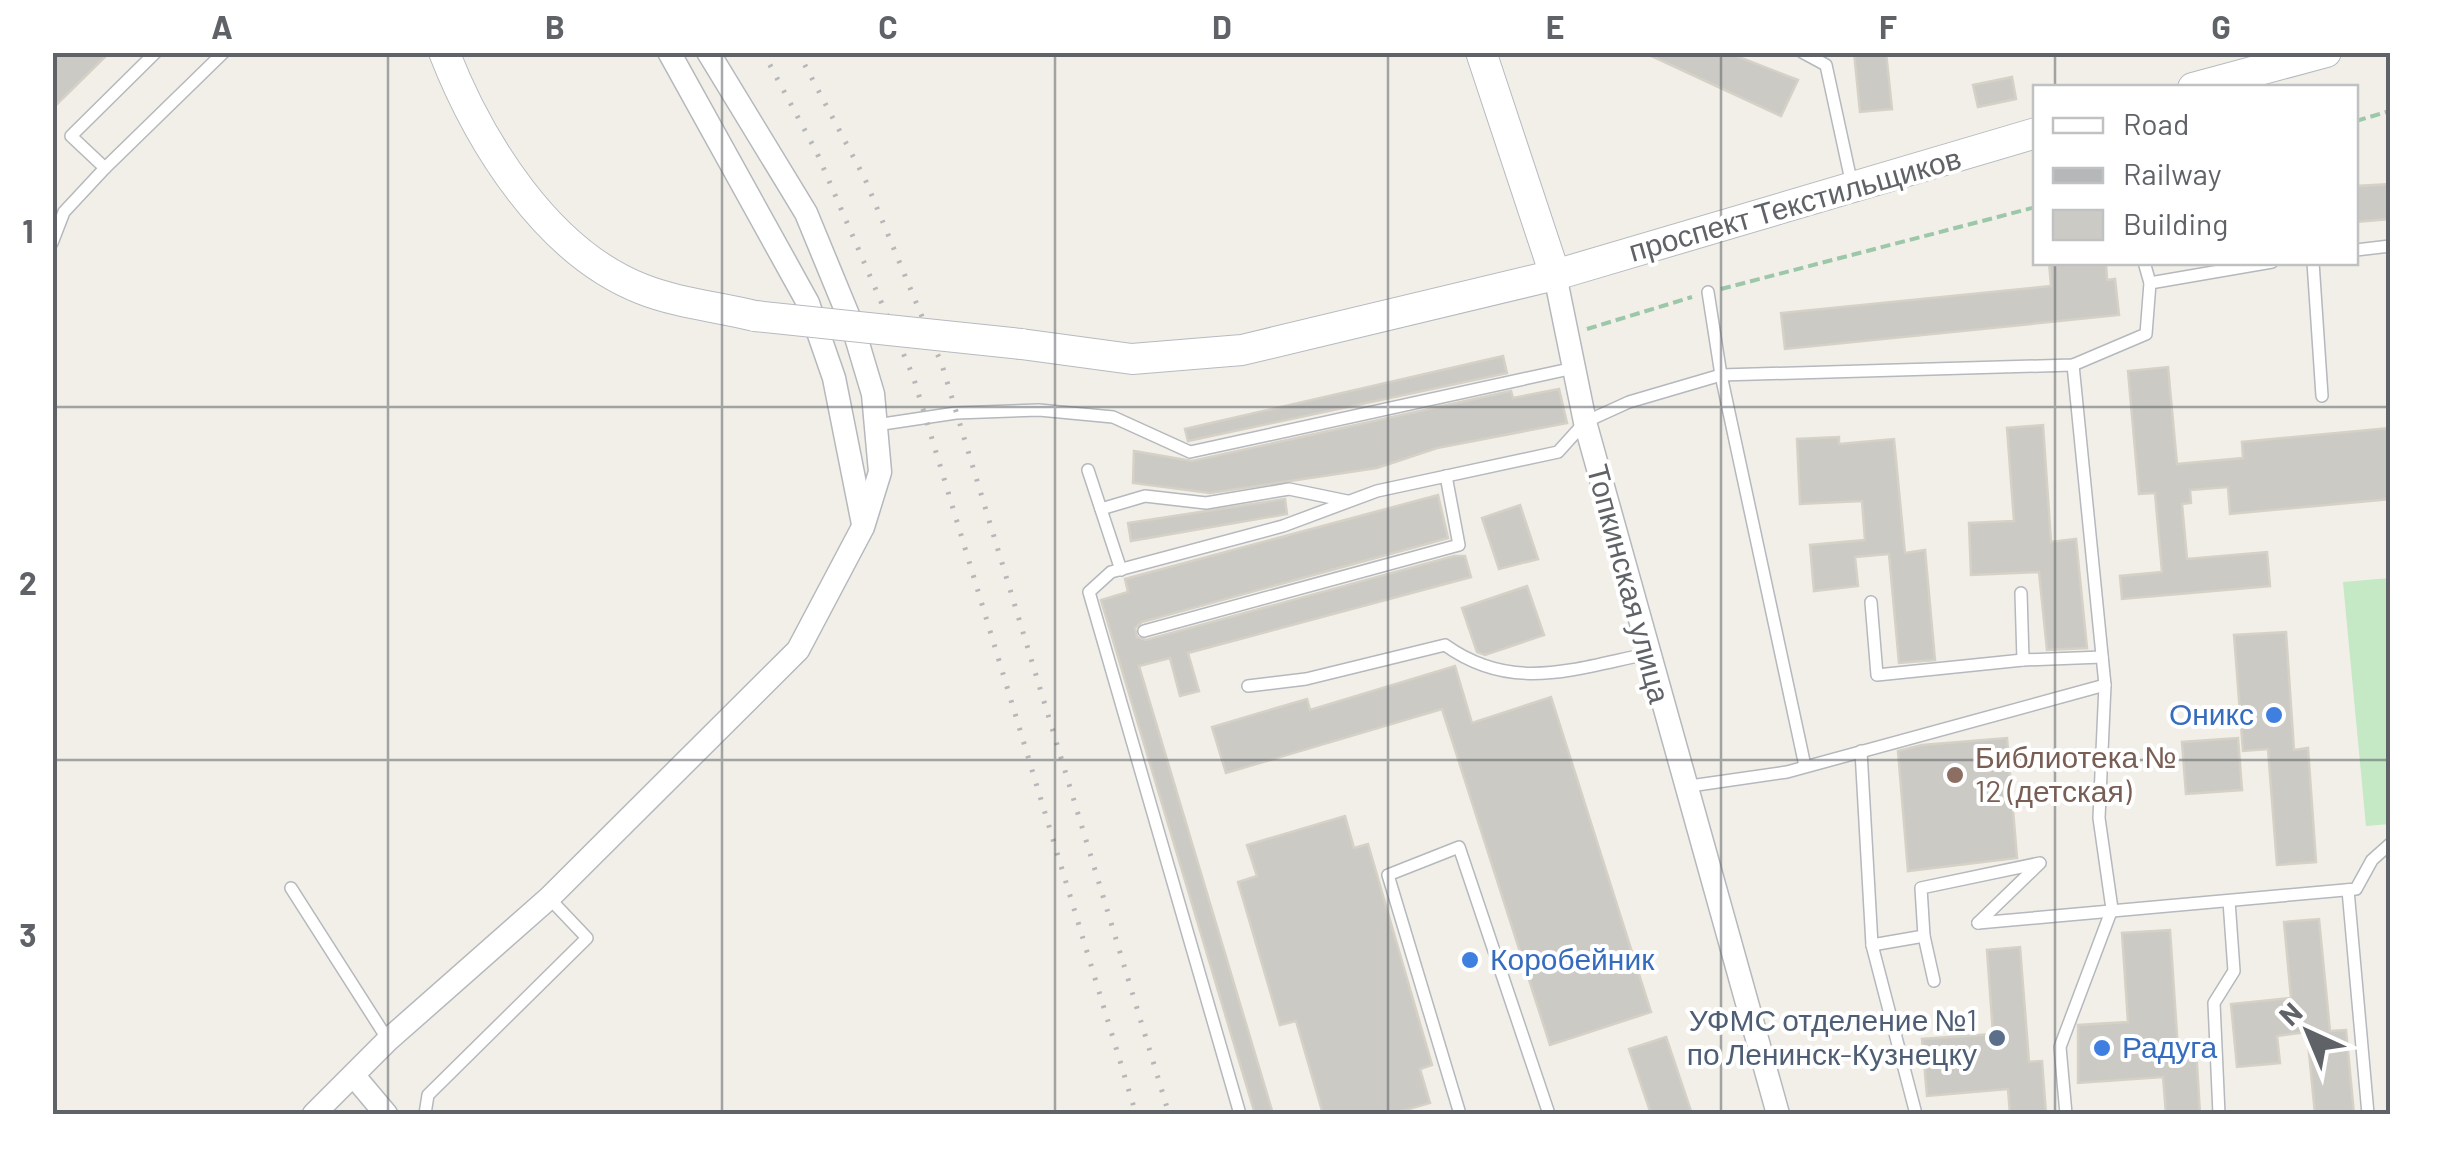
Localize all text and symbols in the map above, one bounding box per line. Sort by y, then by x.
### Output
text: A [211,7,233,45]
text: B [545,7,565,45]
text: C [878,7,898,45]
text: D [1212,7,1232,45]
text: E [1546,7,1564,45]
text: F [1879,7,1897,45]
text: G [2211,7,2231,45]
legend [2033,85,2358,265]
text: Road [2123,105,2189,141]
street label: проспект Текстильщиков [1624,138,1965,268]
text: Railway [2123,155,2222,191]
text: Building [2123,205,2228,241]
text: 1 [22,211,34,249]
street label: Топкинская улица [1581,460,1679,707]
text: 2 [19,563,37,601]
place label: Оникс [2169,695,2254,731]
marker: Оникс [2263,704,2285,726]
place label: Библиотека № 12 (детская) [1975,738,2176,808]
marker: Библиотека № 12 (детская) [1944,764,1966,786]
text: 3 [19,915,37,953]
place label: Коробейник [1490,940,1655,976]
marker: Коробейник [1459,949,1481,971]
north arrow [2258,982,2358,1082]
text: N [2271,995,2308,1032]
place label: УФМС отделение №1 по Ленинск-Кузнецку [1687,1001,1977,1071]
marker: УФМС отделение №1 по Ленинск-Кузнецку [1986,1027,2008,1049]
place label: Радуга [2122,1028,2217,1064]
marker: Радуга [2091,1037,2113,1059]

